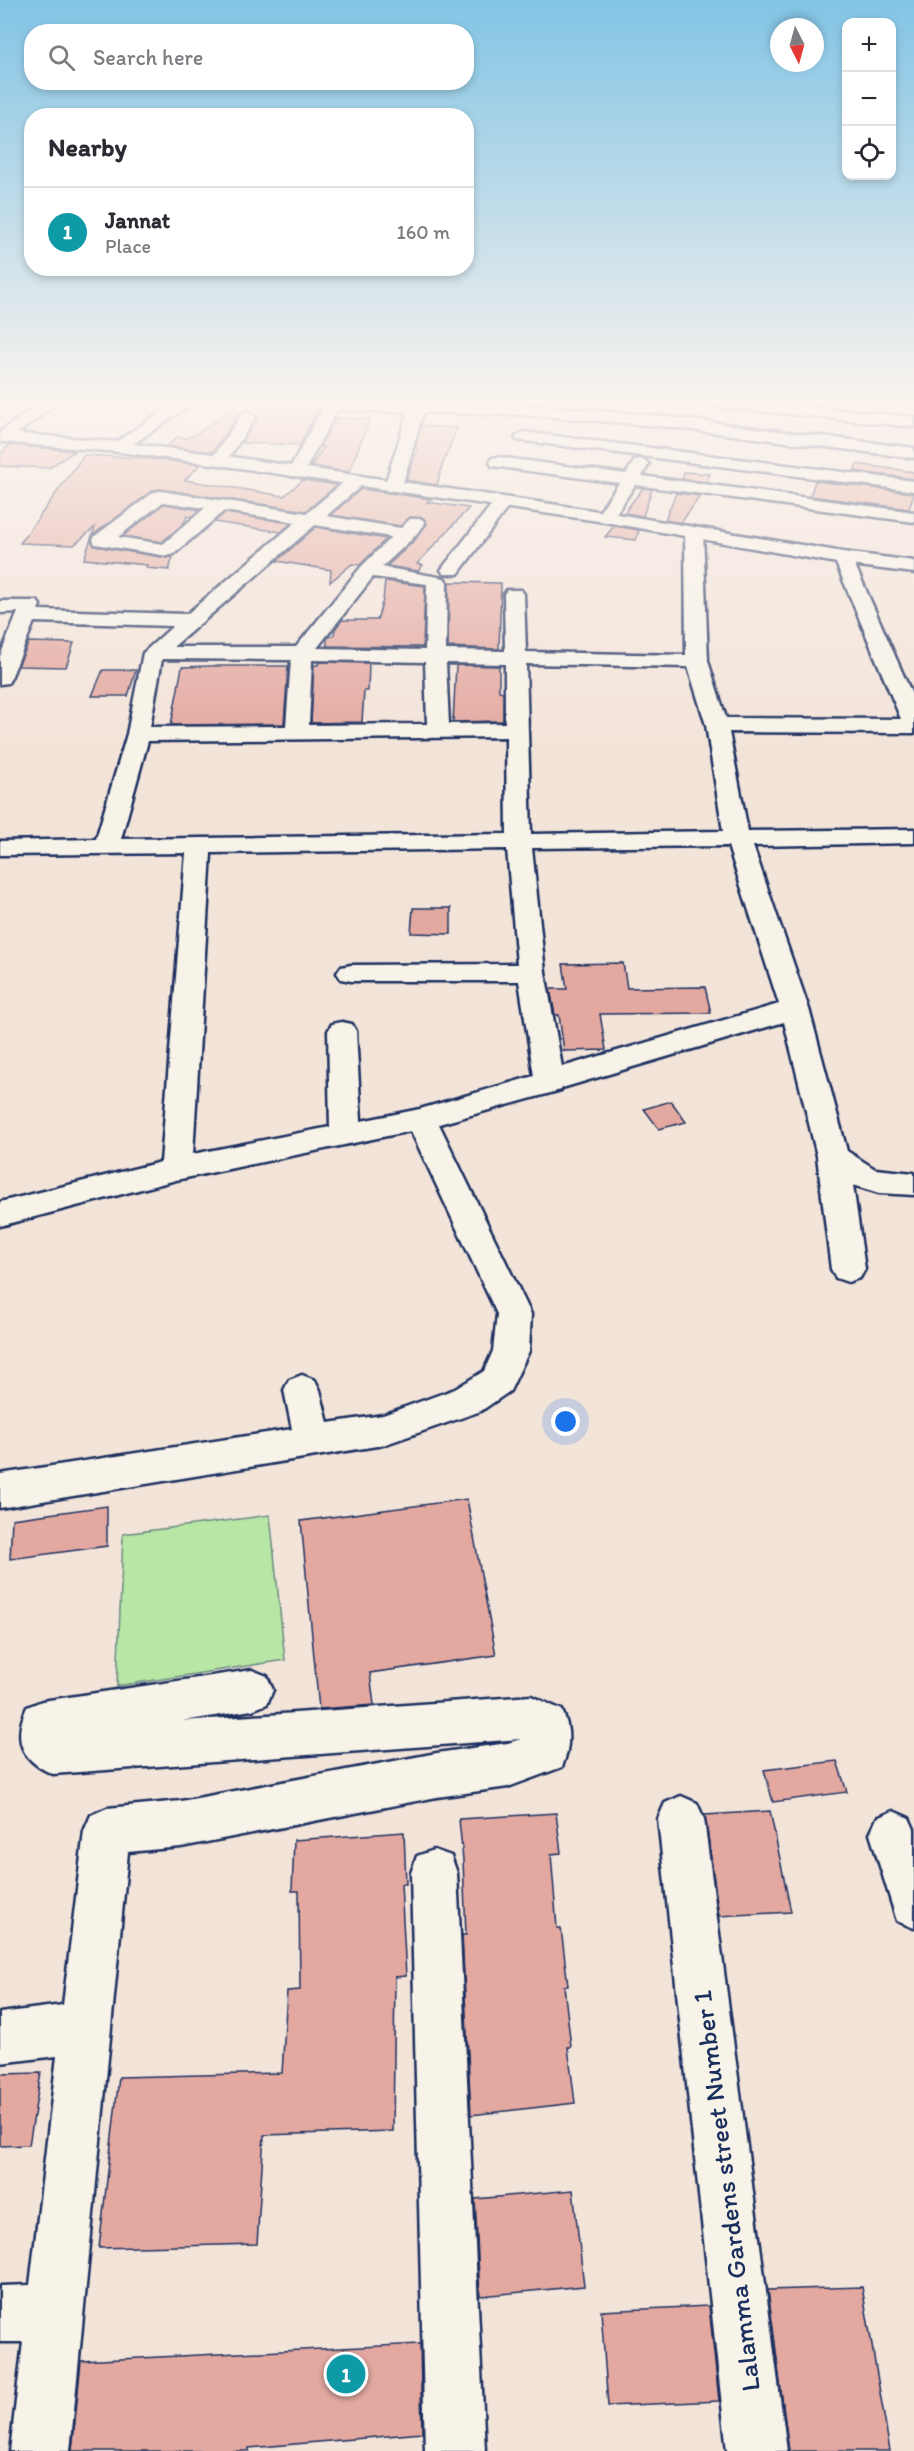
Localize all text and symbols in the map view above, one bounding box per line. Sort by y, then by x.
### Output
north arrow [770,18,824,72]
map controls [842,18,896,180]
button: + [842,18,896,72]
search box [24,24,474,90]
icon: search [45,41,78,74]
text: Search here [93,44,203,71]
button: − [842,72,896,126]
button: locate [842,126,896,180]
text: Nearby [48,131,127,163]
text: Jannat [105,207,170,234]
text: 1 [63,220,72,244]
text: 160 m [397,220,450,244]
text: Place [105,234,151,258]
your location [551,1407,580,1436]
street label: Lalamma Gardens street Number 1 [685,1989,767,2393]
pin: 1 [326,2352,366,2396]

